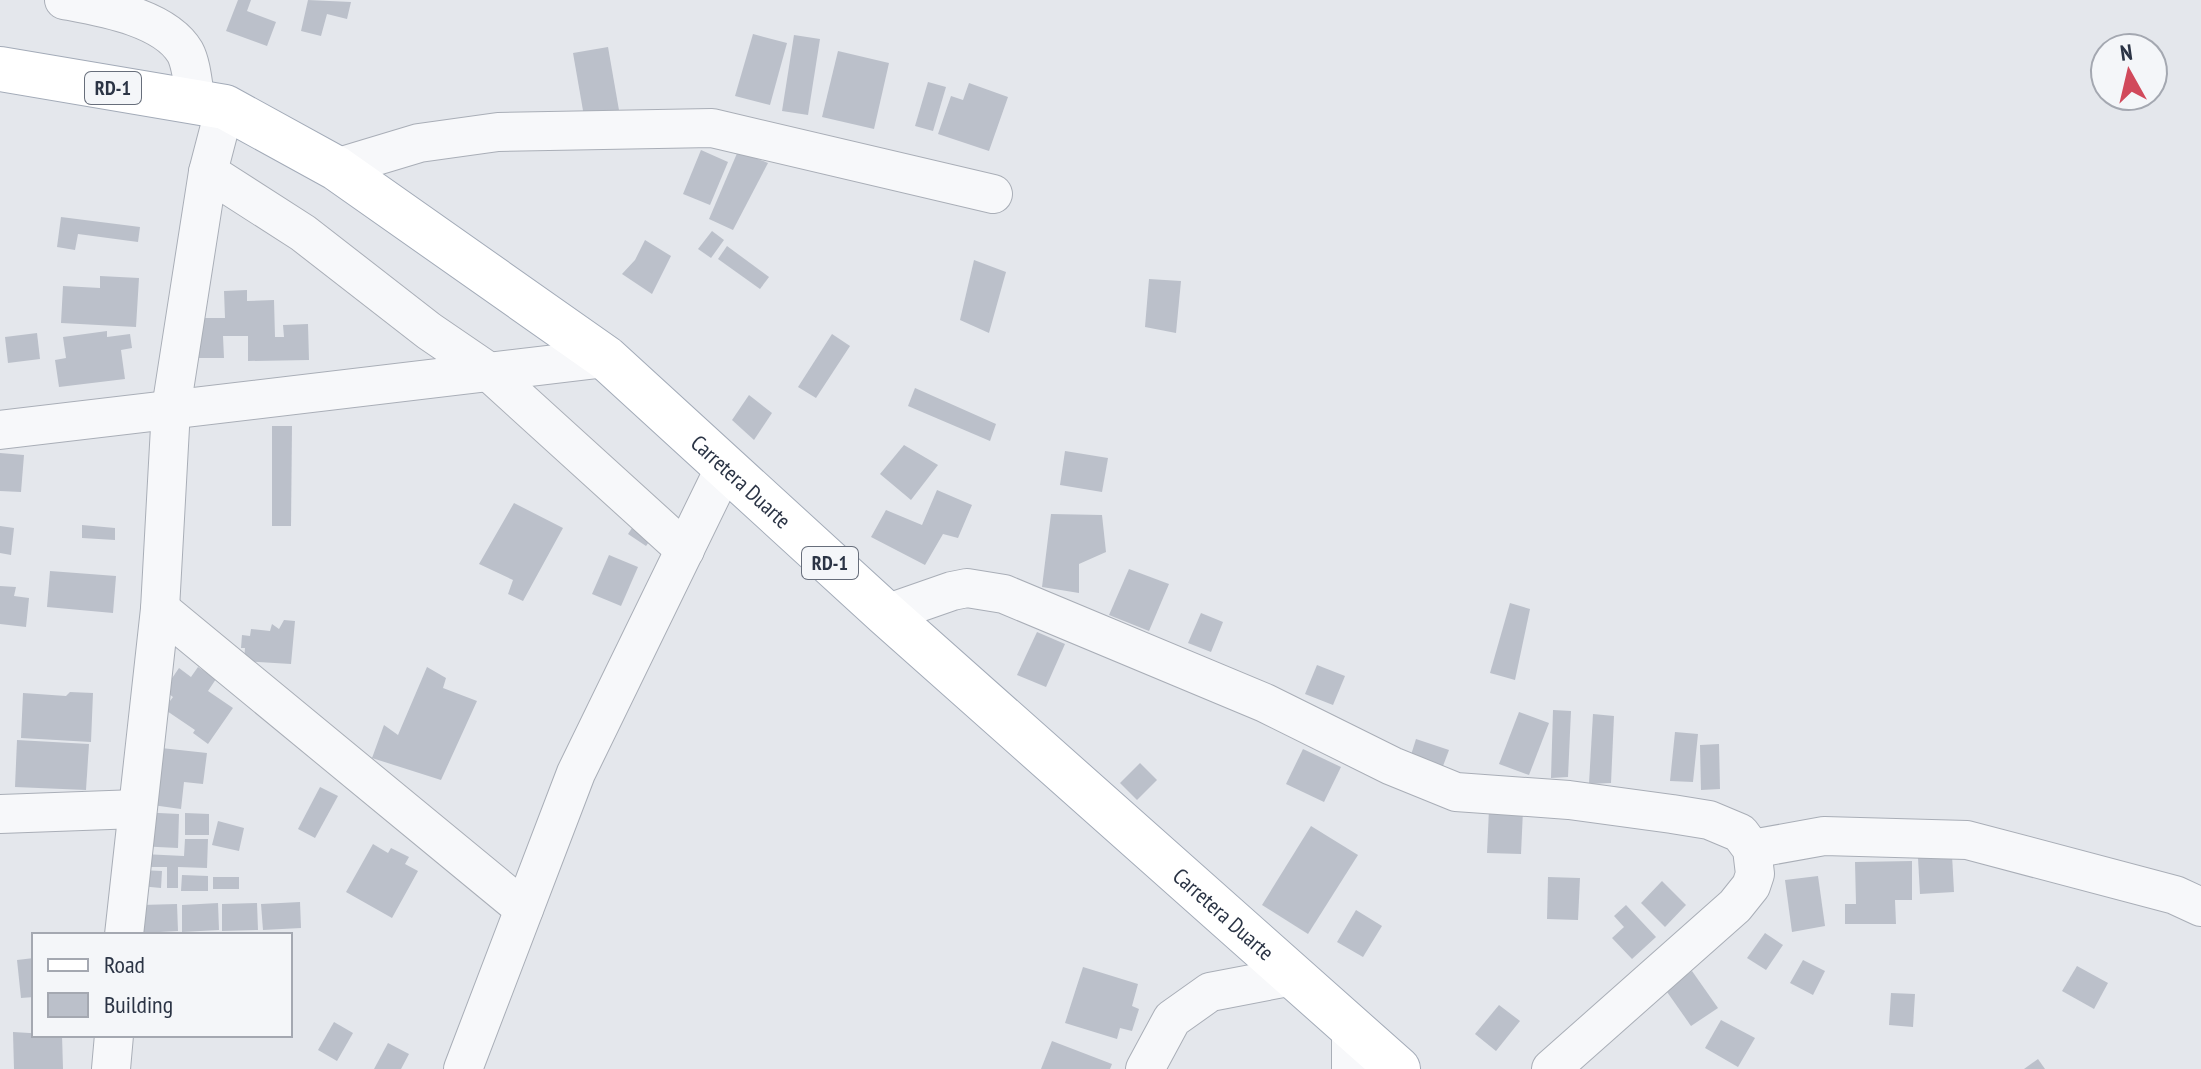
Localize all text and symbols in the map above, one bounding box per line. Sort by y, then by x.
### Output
north arrow [2089,32,2169,112]
text: N [2118,38,2134,67]
road number: RD-1 [85,72,141,104]
street label: Carretera Duarte [685,429,797,534]
road number: RD-1 [802,547,858,579]
street label: Carretera Duarte [1167,862,1280,966]
legend [32,933,292,1037]
text: Road [104,949,145,980]
text: Building [104,989,173,1020]

